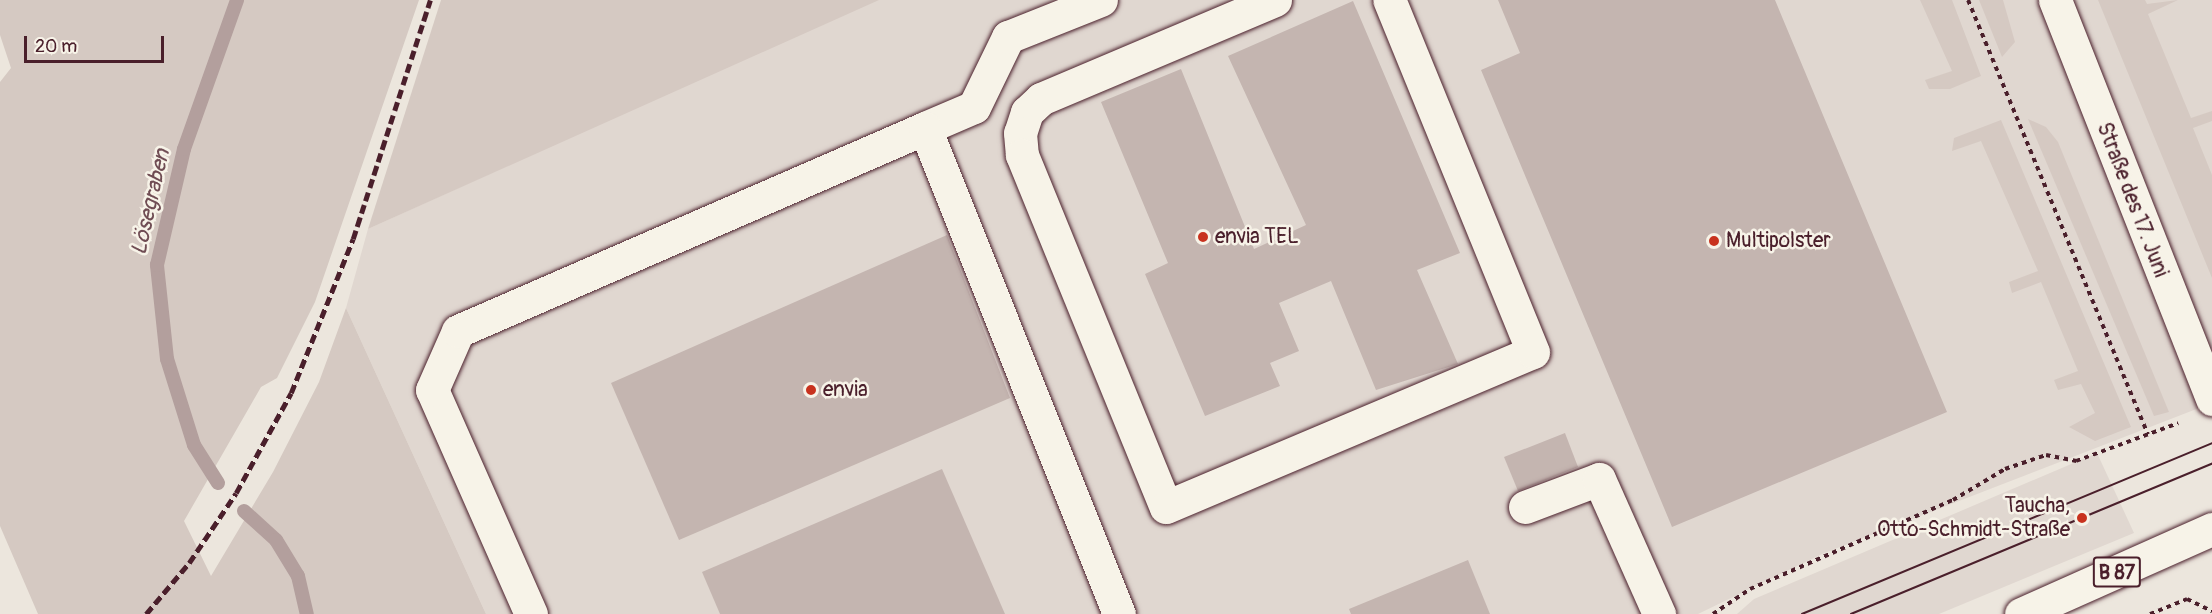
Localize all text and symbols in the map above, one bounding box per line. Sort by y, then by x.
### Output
scale bar [27,24,166,62]
text: 20 m [35,35,77,58]
street label: Straße des 17. Juni [2091,119,2173,281]
water label: Lösegraben [126,146,176,258]
place label: envia TEL [1215,224,1299,250]
place label: Multipolster [1726,228,1831,254]
marker: envia TEL [1196,230,1210,244]
marker: Multipolster [1707,234,1721,248]
place label: envia [823,377,868,403]
marker: envia [804,383,818,397]
place label: Taucha, Otto-Schmidt-Straße [1877,493,2070,543]
marker: Taucha, Otto-Schmidt-Straße [2075,511,2089,525]
road number: B 87 [2092,555,2142,589]

